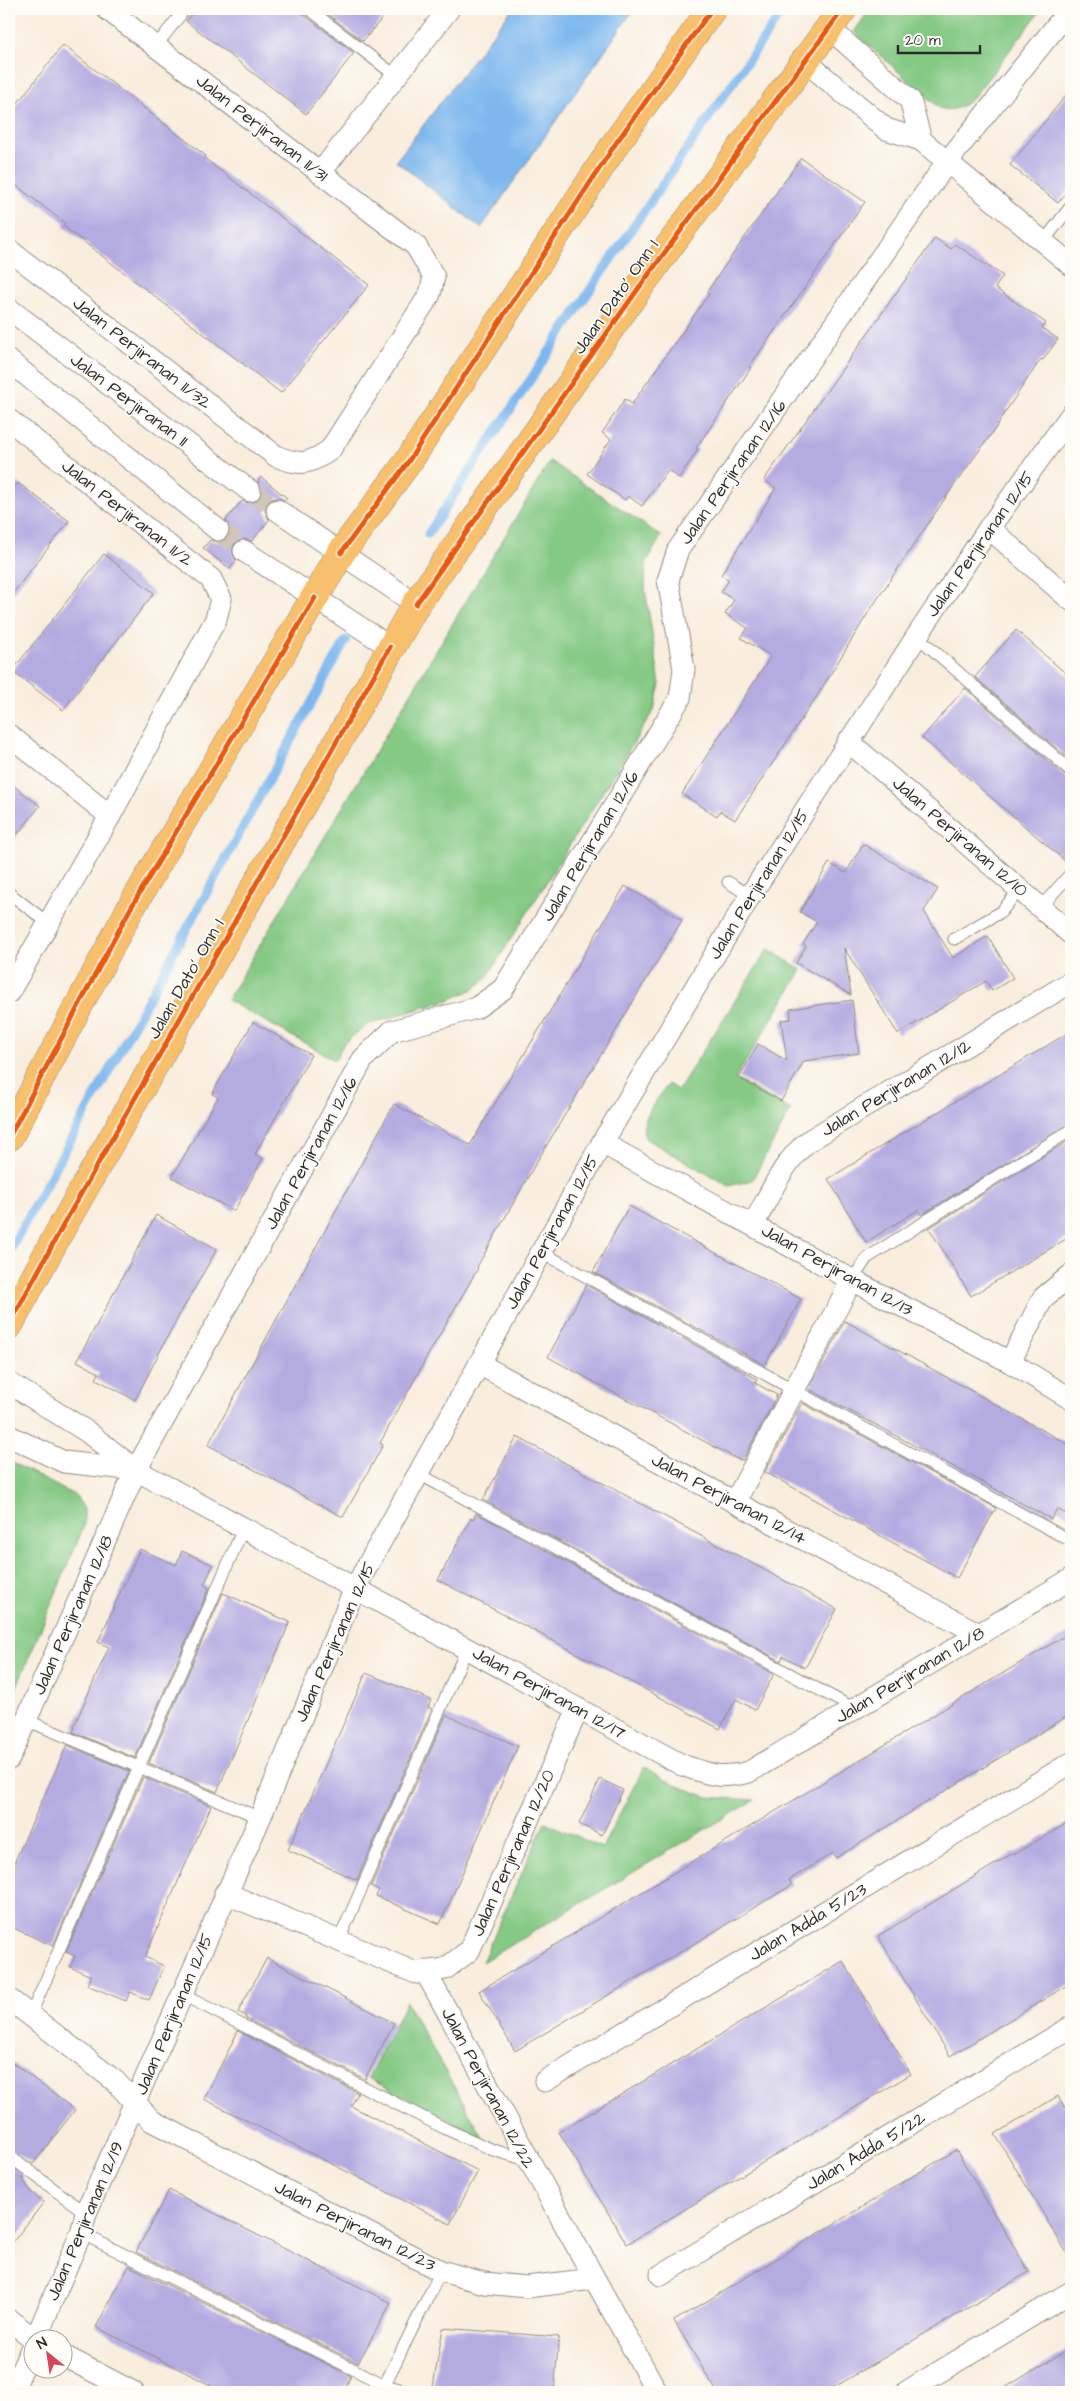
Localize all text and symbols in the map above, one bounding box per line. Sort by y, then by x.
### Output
scale bar [898,22,980,54]
text: 20 m [905,30,941,51]
street label: Jalan Perjiranan 11/31 [191,68,333,188]
street label: Jalan Dato' Onn 1 [567,235,665,359]
street label: Jalan Perjiranan 11/32 [69,292,215,414]
street label: Jalan Perjiranan 11 [66,349,192,451]
street label: Jalan Perjiranan 12/16 [673,394,793,550]
street label: Jalan Perjiranan 11/2 [56,454,198,573]
street label: Jalan Perjiranan 12/15 [920,466,1040,622]
street label: Jalan Perjiranan 12/16 [535,766,645,926]
street label: Jalan Perjiranan 12/10 [887,771,1033,903]
street label: Jalan Perjiranan 12/15 [702,804,816,964]
street label: Jalan Dato' Onn 1 [141,914,231,1044]
street label: Jalan Perjiranan 12/12 [816,1033,976,1143]
street label: Jalan Perjiranan 12/16 [258,1072,364,1234]
street label: Jalan Perjiranan 12/15 [499,1150,605,1314]
street label: Jalan Perjiranan 12/13 [757,1218,917,1322]
street label: Jalan Perjiranan 12/14 [647,1447,811,1551]
street label: Jalan Perjiranan 12/18 [27,1531,120,1699]
street label: Jalan Perjiranan 12/15 [288,1558,382,1726]
street label: Jalan Perjiranan 12/8 [831,1620,990,1729]
street label: Jalan Perjiranan 12/17 [468,1640,630,1746]
street label: Jalan Perjiranan 12/20 [465,1766,561,1940]
street label: Jalan Adda 5/23 [744,1877,872,1967]
street label: Jalan Perjiranan 12/15 [129,1929,219,2099]
street label: Jalan Perjiranan 12/22 [435,2003,541,2173]
street label: Jalan Adda 5/22 [802,2105,931,2196]
street label: Jalan Perjiranan 12/19 [40,2138,130,2304]
street label: Jalan Perjiranan 12/23 [270,2175,440,2277]
north arrow [22,2328,72,2378]
text: N [33,2333,51,2354]

